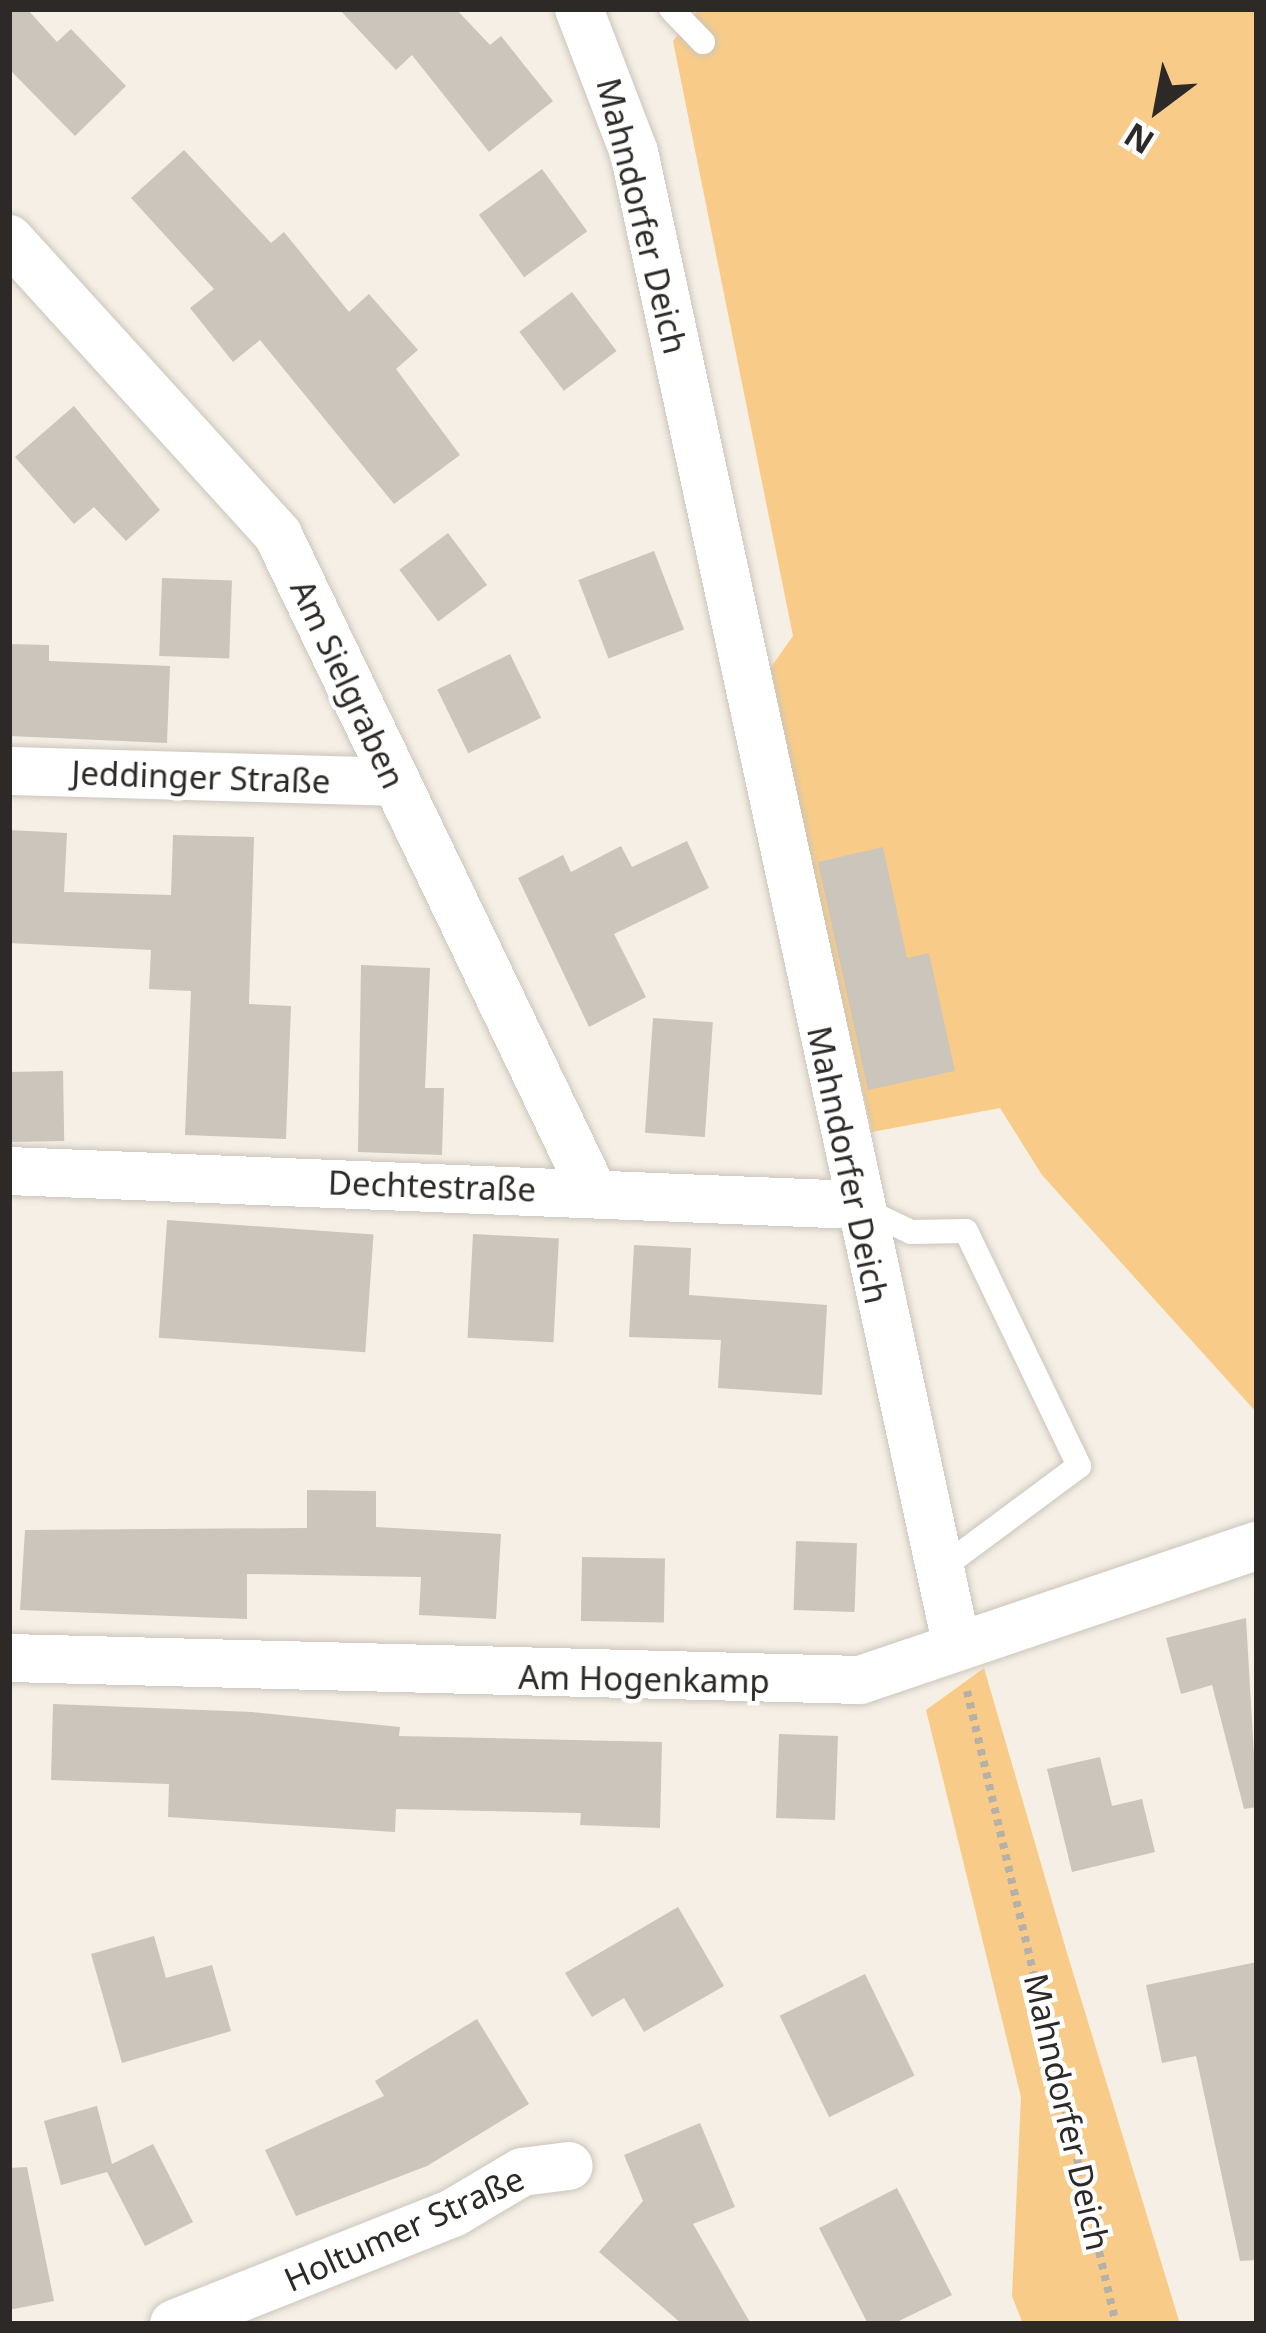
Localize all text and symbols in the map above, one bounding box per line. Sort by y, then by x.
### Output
north arrow [1098,48,1218,168]
street label: Mahndorfer Deich [589,74,695,358]
text: N [1115,113,1162,165]
street label: Am Sielgraben [282,574,414,794]
street label: Jeddinger Straße [71,753,331,801]
street label: Mahndorfer Deich [799,1023,897,1307]
street label: Dechtestraße [327,1163,537,1209]
street label: Am Hogenkamp [518,1657,770,1701]
street label: Mahndorfer Deich [1016,1970,1118,2254]
street label: Holtumer Straße [278,2158,530,2300]

